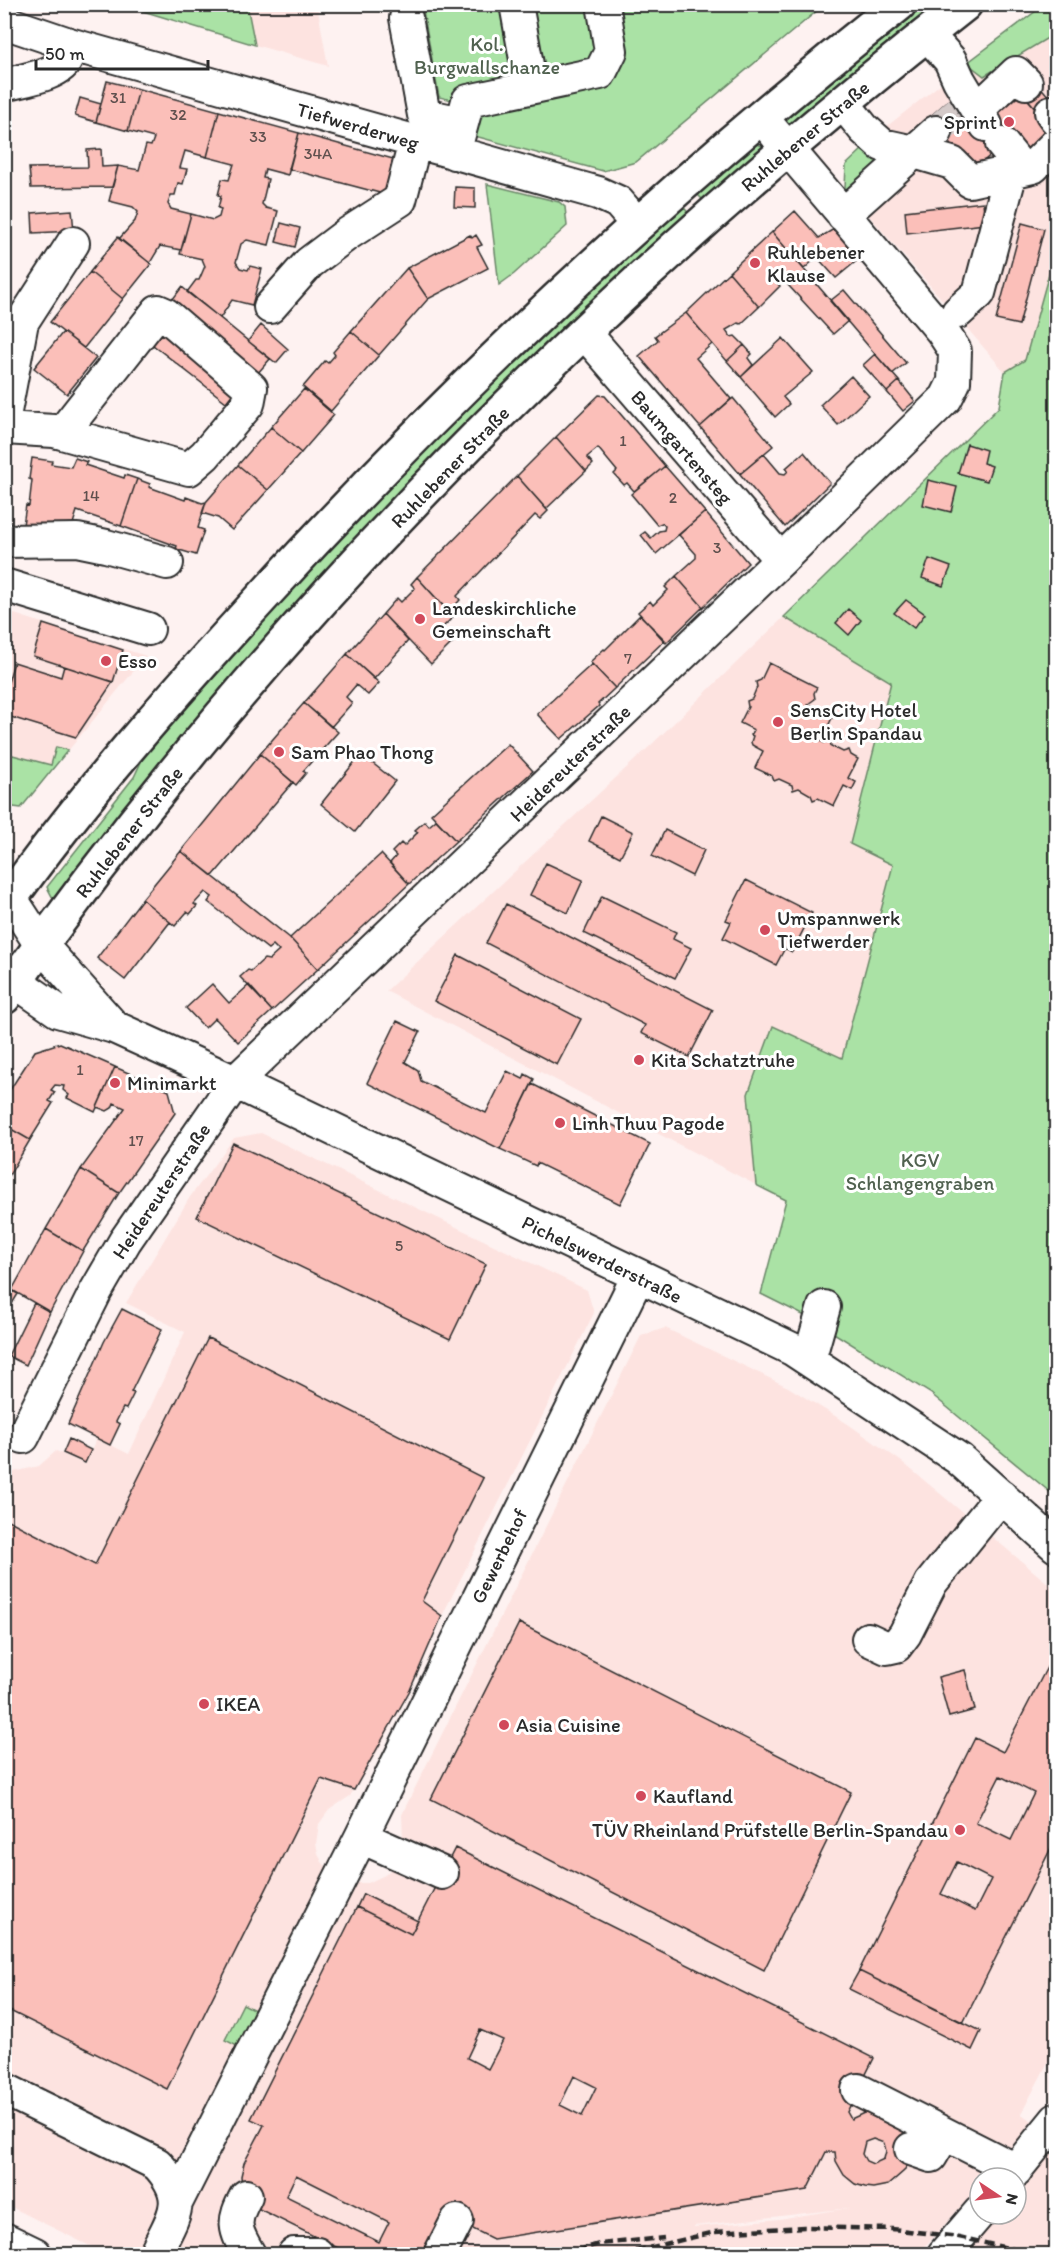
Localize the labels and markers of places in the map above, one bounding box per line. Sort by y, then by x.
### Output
place label: Sprint [944,110,997,134]
marker: Sprint [1002,115,1016,129]
place label: Ruhlebener Klause [767,240,865,287]
marker: Ruhlebener Klause [748,256,762,270]
place label: Landeskirchliche Gemeinschaft [432,596,577,643]
marker: Landeskirchliche Gemeinschaft [413,612,427,626]
place label: Esso [118,649,157,673]
marker: Esso [99,654,113,668]
place label: SensCity Hotel Berlin Spandau [790,698,922,745]
marker: SensCity Hotel Berlin Spandau [771,715,785,729]
place label: Sam Phao Thong [291,740,435,764]
marker: Sam Phao Thong [272,745,286,759]
place label: Umspannwerk Tiefwerder [777,906,900,953]
marker: Umspannwerk Tiefwerder [758,923,772,937]
place label: Kita Schatztruhe [651,1048,795,1072]
marker: Kita Schatztruhe [632,1053,646,1067]
place label: Minimarkt [127,1071,217,1095]
marker: Minimarkt [108,1076,122,1090]
place label: Linh Thuu Pagode [572,1111,725,1135]
marker: Linh Thuu Pagode [553,1116,567,1130]
place label: IKEA [216,1692,260,1716]
marker: IKEA [197,1697,211,1711]
place label: Asia Cuisine [516,1713,621,1737]
marker: Asia Cuisine [497,1718,511,1732]
place label: Kaufland [653,1784,733,1808]
marker: Kaufland [634,1789,648,1803]
place label: TÜV Rheinland Prüfstelle Berlin-Spandau [592,1818,948,1842]
marker: TÜV Rheinland Prüfstelle Berlin-Spandau [953,1823,967,1837]

